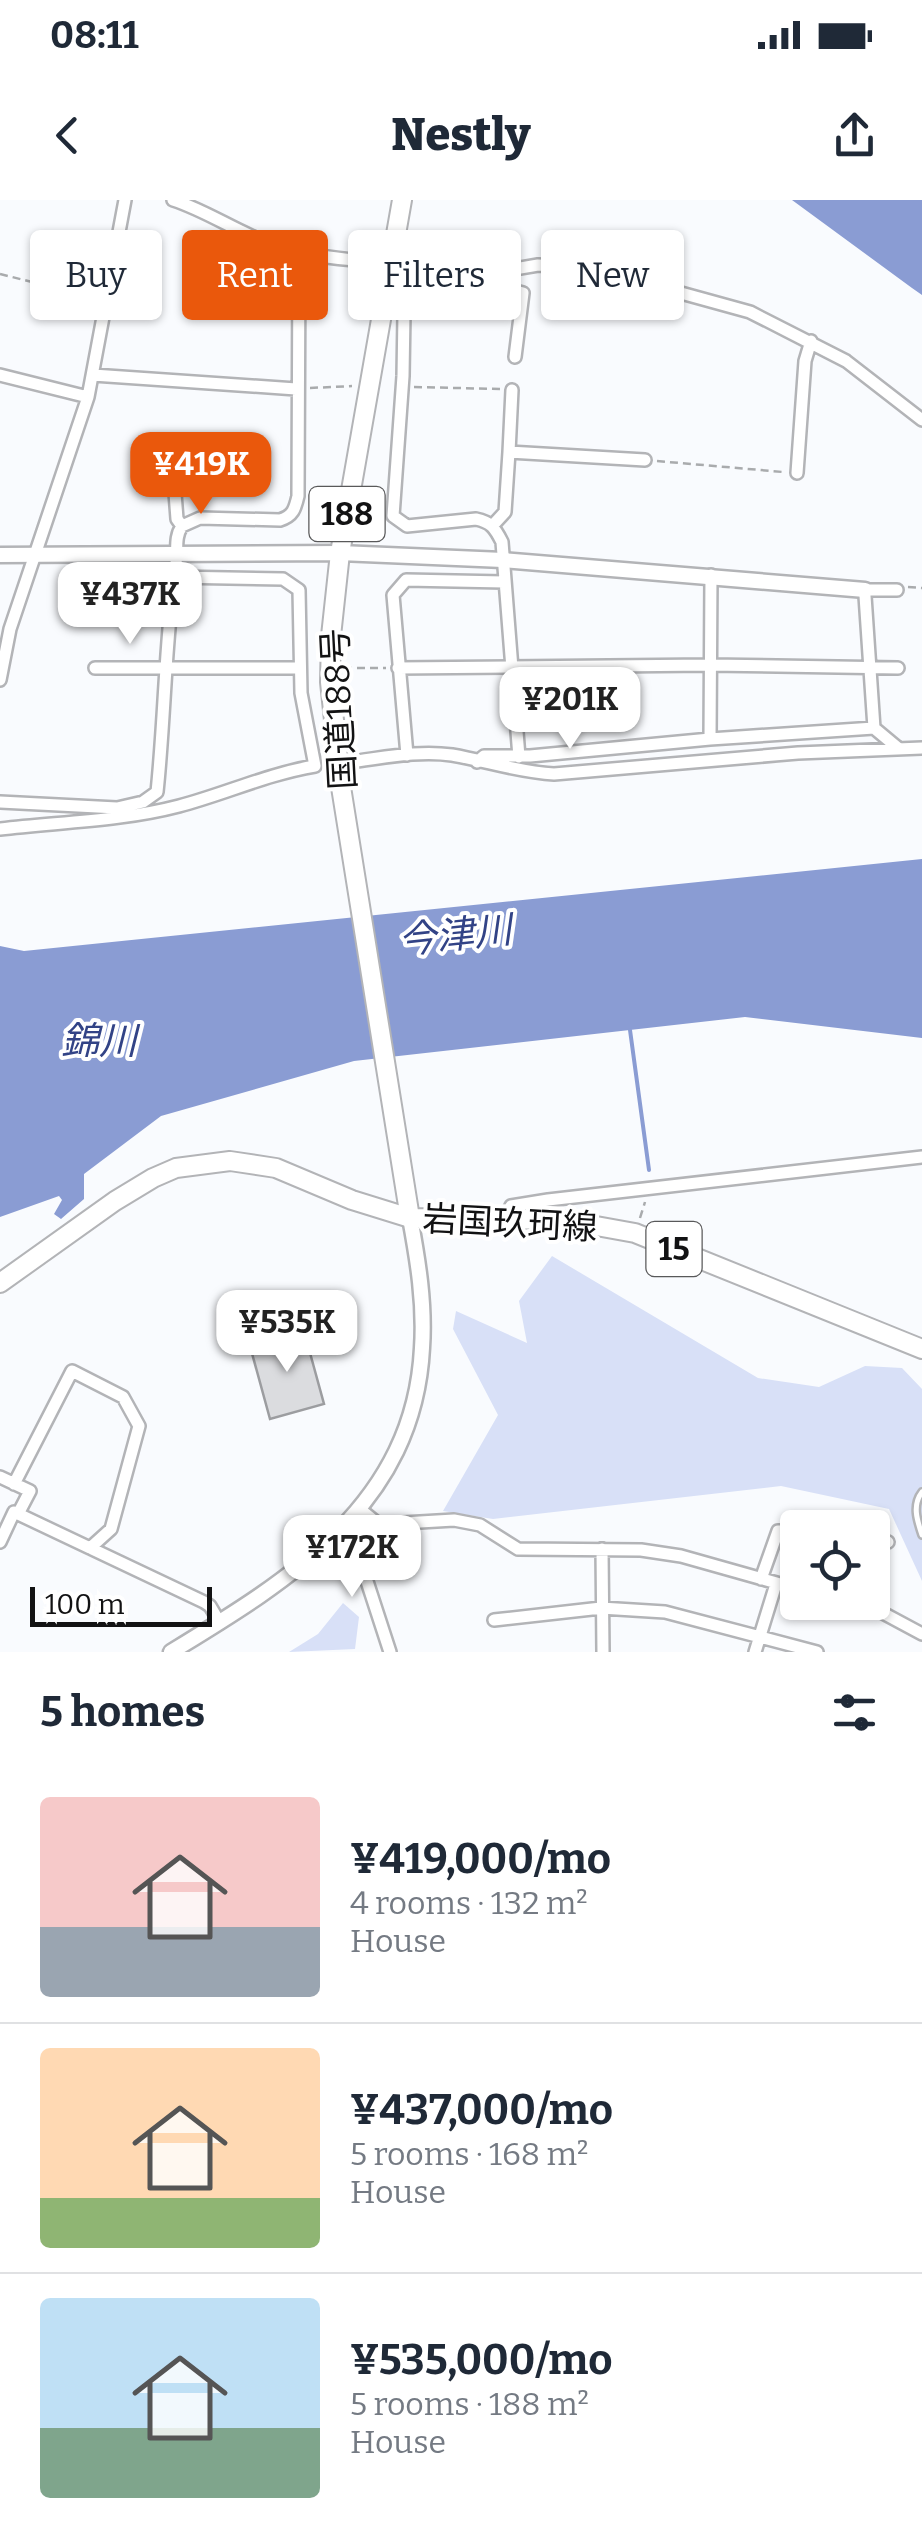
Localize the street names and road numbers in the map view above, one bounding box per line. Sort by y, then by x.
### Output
road number: 188 [310,487,384,541]
street label: 国道188号 [314,627,364,791]
street label: 岩国玖珂線 [422,1197,598,1249]
road number: 15 [646,1222,702,1276]

